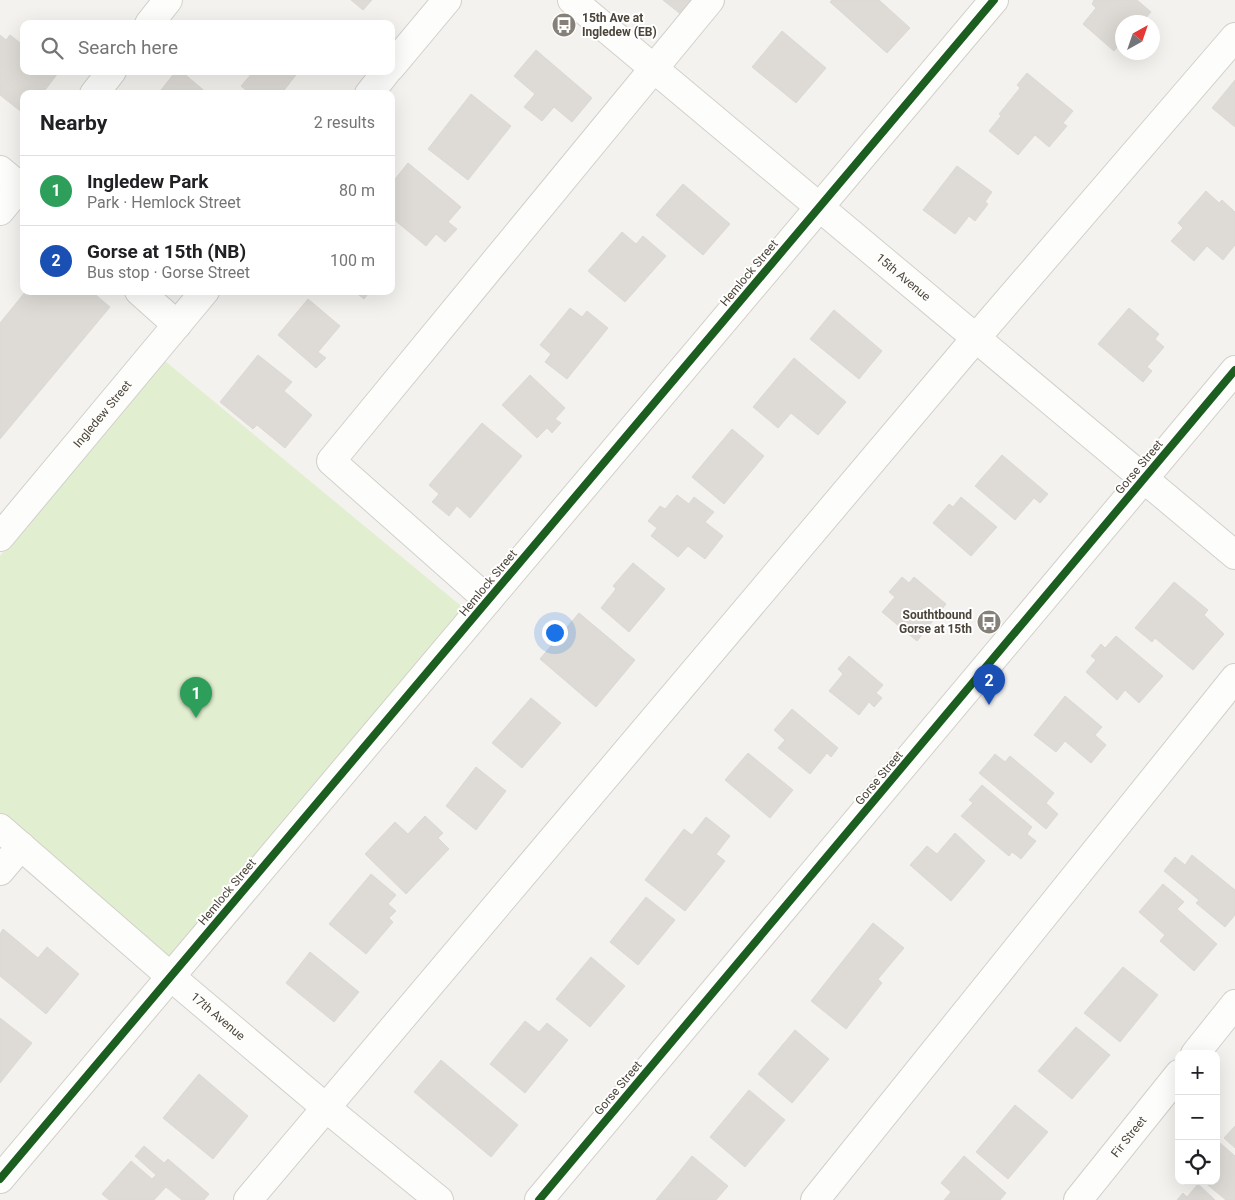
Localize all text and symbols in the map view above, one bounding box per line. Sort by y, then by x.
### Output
place label: 15th Ave at Ingledew (EB) [582,11,657,39]
bus stop icon: 15th Ave at Ingledew (EB) [551,12,577,38]
north arrow [1115,15,1160,60]
search box [20,20,395,75]
icon: search [38,34,66,62]
text: Search here [78,36,178,59]
text: Nearby [40,111,107,135]
text: 2 results [314,113,375,132]
text: Ingledew Park [87,170,208,193]
text: 1 [51,181,61,200]
text: 80 m [339,181,375,200]
text: Park · Hemlock Street [87,193,241,212]
street label: Hemlock Street [717,237,781,309]
text: Gorse at 15th (NB) [87,240,246,263]
text: 2 [51,251,61,270]
text: 100 m [330,251,375,270]
street label: 15th Avenue [873,251,933,304]
text: Bus stop · Gorse Street [87,263,250,282]
street label: Ingledew Street [71,378,134,450]
street label: Gorse Street [1112,437,1166,497]
street label: Hemlock Street [456,547,520,619]
place label: Southtbound Gorse at 15th [899,608,972,636]
bus stop icon: Southtbound Gorse at 15th [976,609,1002,635]
your location [542,620,568,646]
pin: 2 [973,664,1005,705]
pin: 1 [180,677,212,718]
street label: Gorse Street [852,748,906,808]
street label: Hemlock Street [195,856,259,928]
street label: 17th Avenue [188,990,248,1043]
map controls [1175,1050,1220,1185]
button: + [1175,1050,1220,1095]
street label: Gorse Street [591,1058,645,1118]
button: − [1175,1095,1220,1140]
street label: Fir Street [1108,1114,1149,1160]
button: locate [1175,1140,1220,1185]

